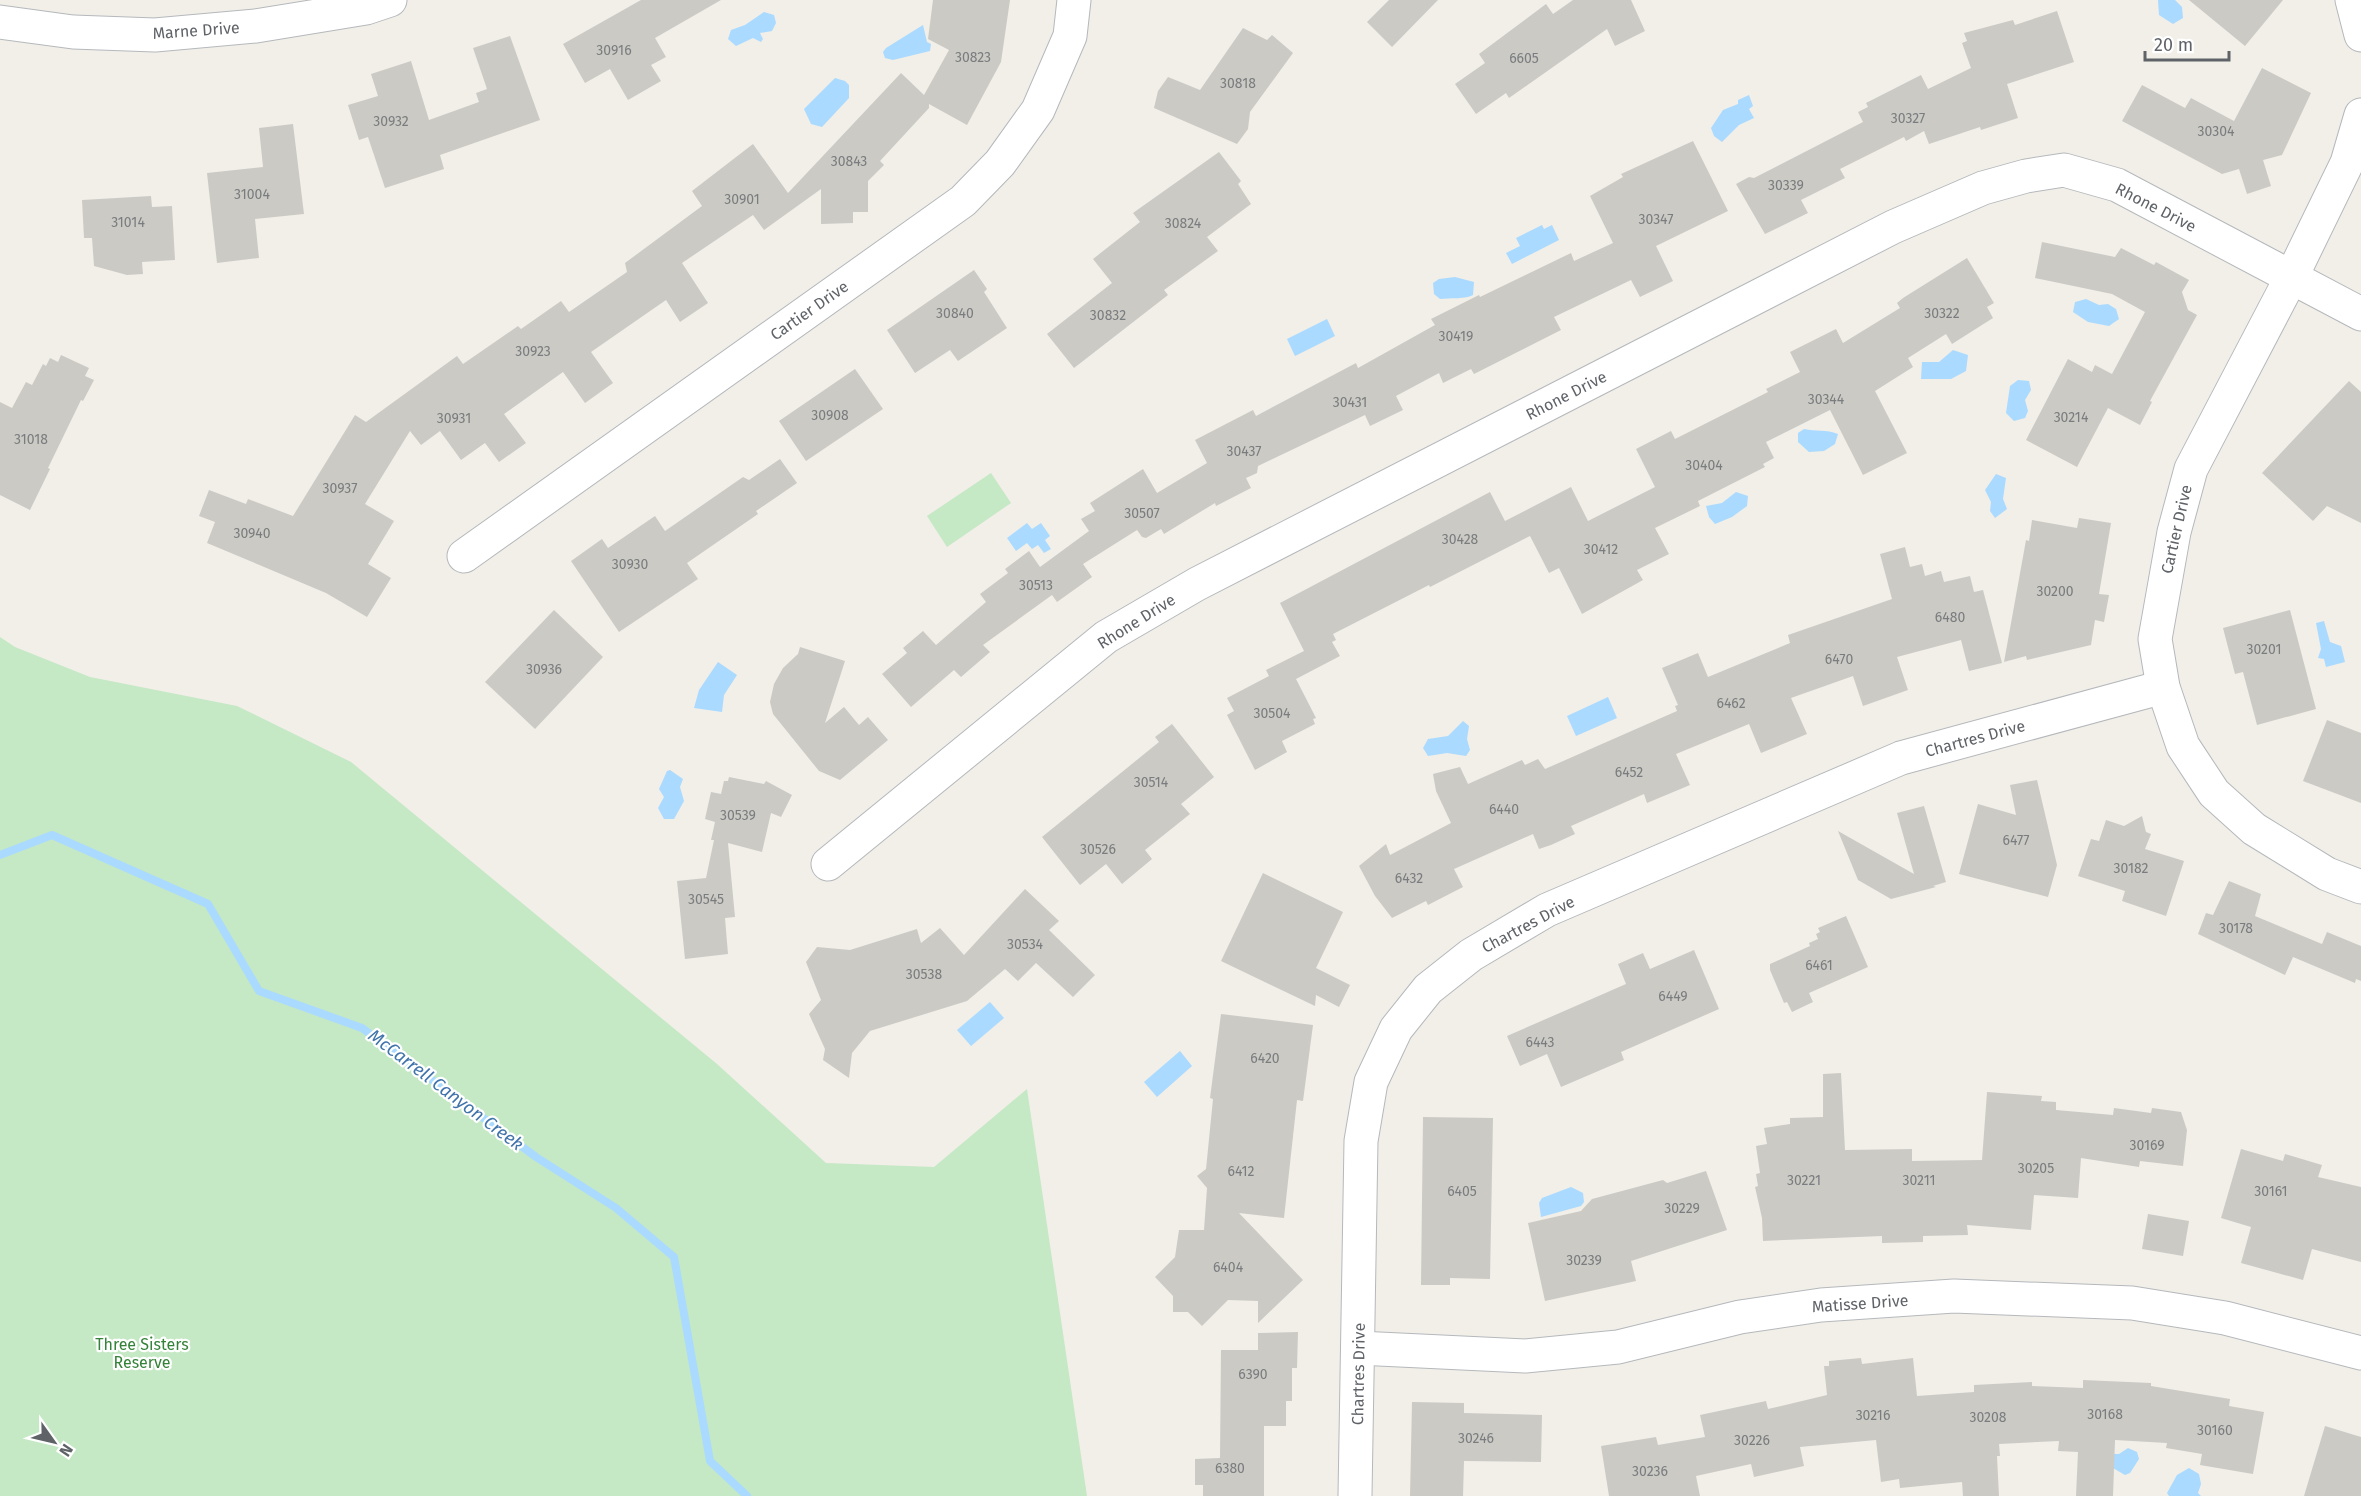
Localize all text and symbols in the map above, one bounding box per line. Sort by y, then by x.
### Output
street label: Marne Drive [152,18,240,43]
scale bar [2145,24,2229,62]
text: 20 m [2154,34,2193,56]
house number: 30916 [596,42,632,59]
house number: 30823 [955,49,991,66]
house number: 6605 [1509,50,1539,67]
house number: 30818 [1220,75,1256,92]
house number: 30327 [1891,110,1925,127]
house number: 30932 [373,113,409,130]
house number: 30304 [2198,123,2235,140]
house number: 30843 [831,153,867,170]
house number: 30339 [1768,177,1804,194]
street label: Rhone Drive [2112,179,2199,236]
house number: 31004 [234,186,270,203]
house number: 30901 [724,191,760,208]
house number: 30347 [1639,211,1673,228]
house number: 31014 [111,214,145,231]
house number: 30824 [1165,215,1202,232]
street label: Cartier Drive [767,277,852,344]
house number: 30840 [936,305,974,322]
house number: 30322 [1924,305,1960,322]
house number: 30832 [1090,307,1126,324]
house number: 30419 [1439,328,1473,345]
house number: 30923 [515,343,551,360]
street label: Rhone Drive [1523,367,1610,424]
house number: 30344 [1808,391,1845,408]
house number: 30431 [1333,394,1367,411]
house number: 30908 [811,407,849,424]
house number: 30214 [2054,409,2089,426]
house number: 30931 [437,410,471,427]
house number: 31018 [14,431,48,448]
house number: 30437 [1226,443,1262,460]
house number: 30404 [1685,457,1723,474]
house number: 30937 [323,480,357,497]
street label: Cartier Drive [2157,483,2196,575]
house number: 30507 [1124,505,1160,522]
house number: 30940 [233,525,271,542]
house number: 30428 [1442,531,1479,548]
house number: 30412 [1584,541,1618,558]
house number: 30930 [612,556,648,573]
house number: 30513 [1019,577,1053,594]
house number: 30200 [2036,583,2074,600]
street label: Rhone Drive [1094,590,1179,653]
house number: 6480 [1935,609,1965,626]
house number: 30201 [2246,641,2282,658]
house number: 6470 [1825,651,1853,668]
house number: 30936 [526,661,562,678]
house number: 6462 [1716,695,1746,712]
house number: 30504 [1253,705,1291,722]
street label: Chartres Drive [1923,716,2027,761]
house number: 6452 [1615,764,1643,781]
house number: 30514 [1134,774,1169,791]
house number: 6440 [1489,801,1519,818]
house number: 30539 [720,807,756,824]
house number: 6477 [2002,832,2030,849]
house number: 30526 [1080,841,1116,858]
house number: 30182 [2113,860,2149,877]
house number: 6432 [1395,870,1423,887]
house number: 30545 [688,891,724,908]
street label: Chartres Drive [1479,892,1578,957]
house number: 30178 [2219,920,2253,937]
house number: 30534 [1007,936,1044,953]
house number: 6461 [1805,957,1833,974]
house number: 30538 [906,966,942,983]
house number: 6449 [1658,988,1688,1005]
water label: McCarrell Canyon Creek [364,1024,528,1156]
house number: 6443 [1525,1034,1555,1051]
house number: 6420 [1250,1050,1280,1067]
house number: 30169 [2129,1137,2165,1154]
house number: 30205 [2018,1160,2054,1177]
house number: 6412 [1227,1163,1255,1180]
house number: 30221 [1787,1172,1821,1189]
house number: 30211 [1902,1172,1936,1189]
house number: 6405 [1447,1183,1477,1200]
house number: 30161 [2254,1183,2288,1200]
house number: 30229 [1664,1200,1700,1217]
house number: 30239 [1566,1252,1602,1269]
house number: 6404 [1213,1259,1244,1276]
street label: Matisse Drive [1811,1291,1909,1316]
street label: Chartres Drive [1348,1323,1369,1425]
park label: Three Sisters Reserve [95,1335,189,1372]
house number: 6390 [1238,1366,1268,1383]
house number: 30168 [2087,1406,2123,1423]
house number: 30216 [1856,1407,1890,1424]
house number: 30208 [1969,1409,2007,1426]
north arrow [24,1412,84,1472]
house number: 30160 [2197,1422,2233,1439]
house number: 30246 [1458,1430,1494,1447]
house number: 30226 [1734,1432,1770,1449]
text: N [55,1440,77,1460]
house number: 6380 [1215,1460,1245,1477]
house number: 30236 [1632,1463,1668,1480]

